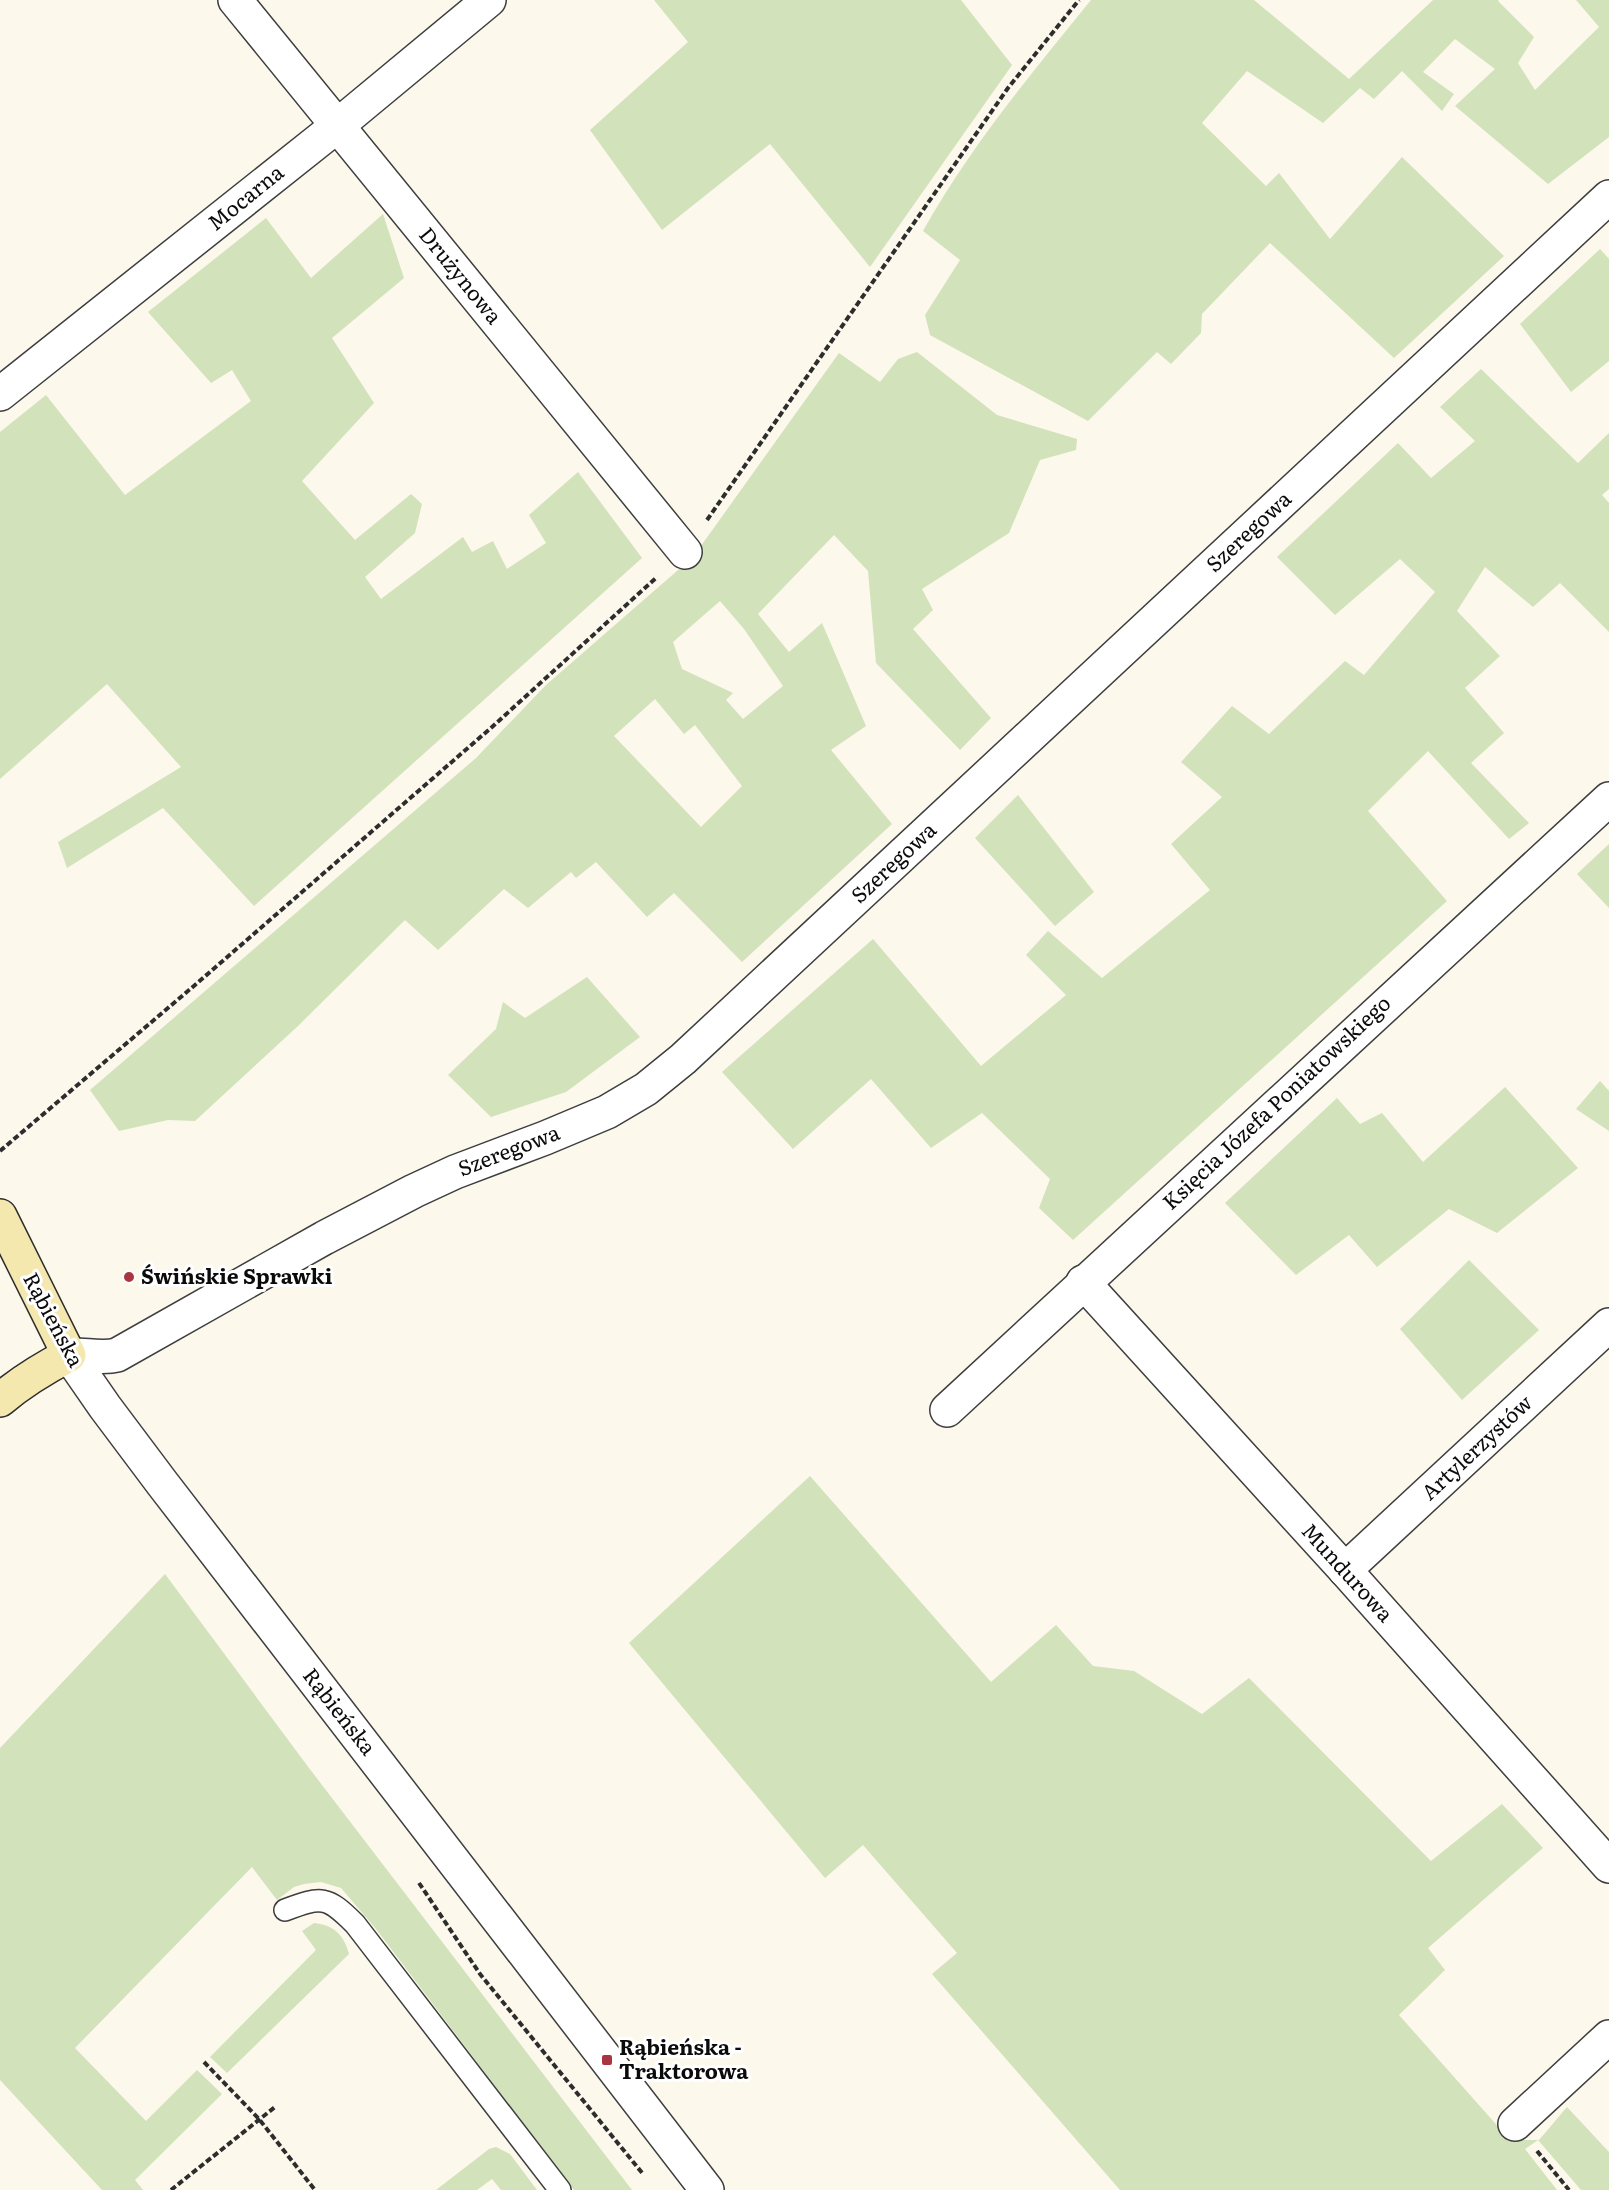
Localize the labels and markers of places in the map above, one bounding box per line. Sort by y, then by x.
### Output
place label: Świńskie Sprawki [141,1259,333,1290]
marker: Świńskie Sprawki [122,1270,136,1284]
place label: Rąbieńska - Traktorowa [619,2030,749,2085]
marker: Rąbieńska - Traktorowa [600,2053,614,2067]

